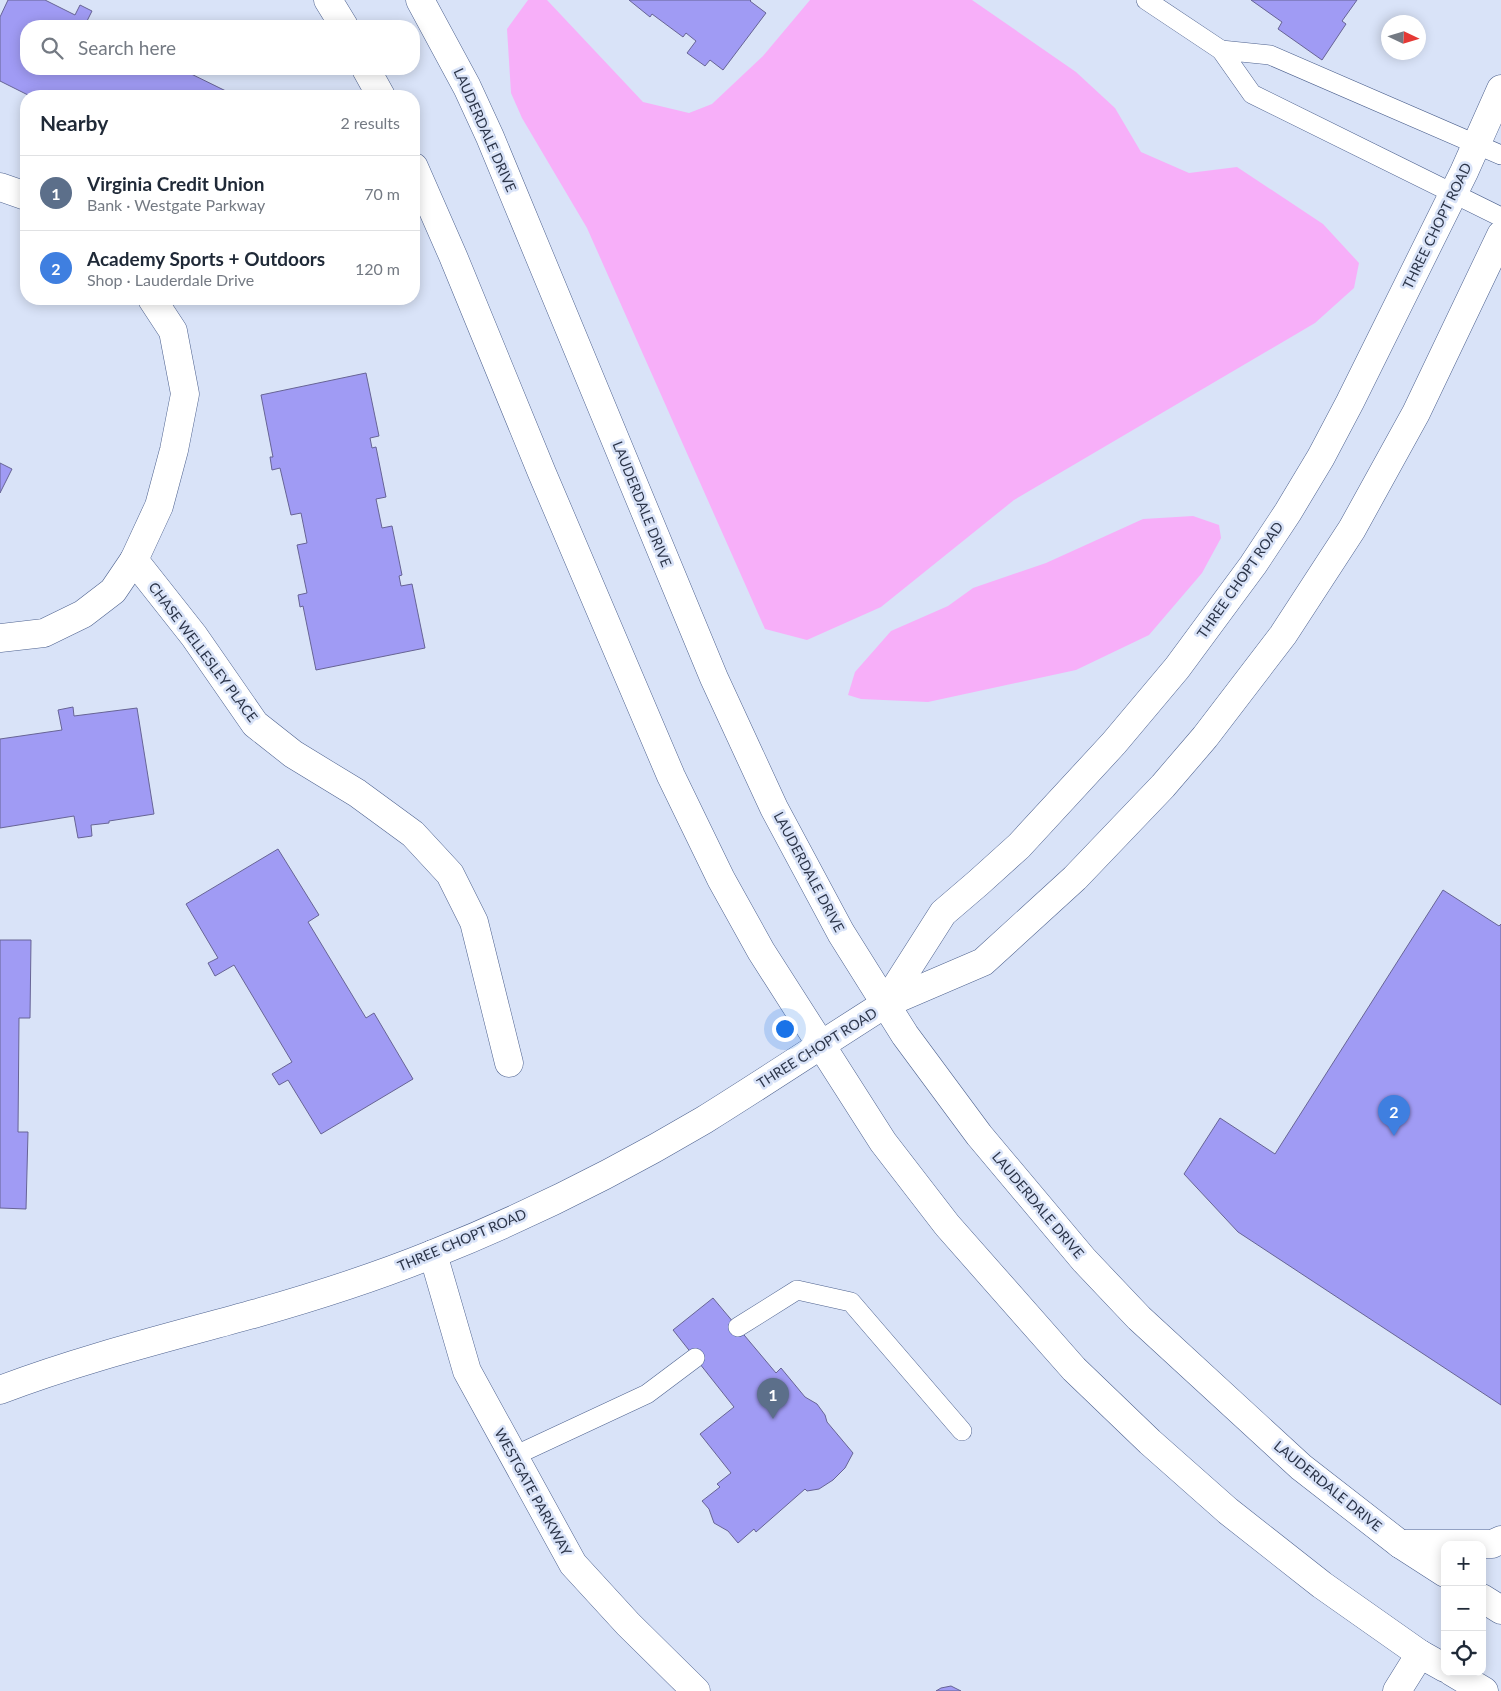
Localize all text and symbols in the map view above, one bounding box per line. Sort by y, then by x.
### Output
north arrow [1381,15,1426,60]
search box [20,20,420,75]
icon: search [38,34,66,62]
text: Search here [78,36,176,59]
street label: LAUDERDALE DRIVE [450,65,520,194]
text: Nearby [40,110,108,135]
text: 2 results [340,113,400,132]
street label: THREE CHOPT ROAD [1399,160,1475,292]
text: Virginia Credit Union [87,172,264,195]
text: 1 [51,184,61,203]
text: 70 m [364,184,400,203]
text: Bank · Westgate Parkway [87,195,265,214]
text: Academy Sports + Outdoors [87,247,325,270]
text: 2 [51,259,61,278]
text: 120 m [355,259,400,278]
text: Shop · Lauderdale Drive [87,270,254,289]
street label: LAUDERDALE DRIVE [610,439,675,569]
street label: THREE CHOPT ROAD [1193,518,1286,641]
street label: CHASE WELLESLEY PLACE [145,578,262,725]
street label: LAUDERDALE DRIVE [771,809,848,935]
street label: THREE CHOPT ROAD [754,1004,880,1091]
your location [772,1016,798,1042]
pin: 2 [1378,1095,1410,1136]
street label: LAUDERDALE DRIVE [989,1148,1088,1261]
street label: THREE CHOPT ROAD [395,1205,529,1274]
pin: 1 [757,1378,789,1419]
street label: WESTGATE PARKWAY [491,1425,576,1559]
street label: LAUDERDALE DRIVE [1271,1437,1386,1534]
map controls [1441,1541,1486,1676]
button: + [1441,1541,1486,1586]
button: − [1441,1586,1486,1631]
button: locate [1441,1631,1486,1676]

